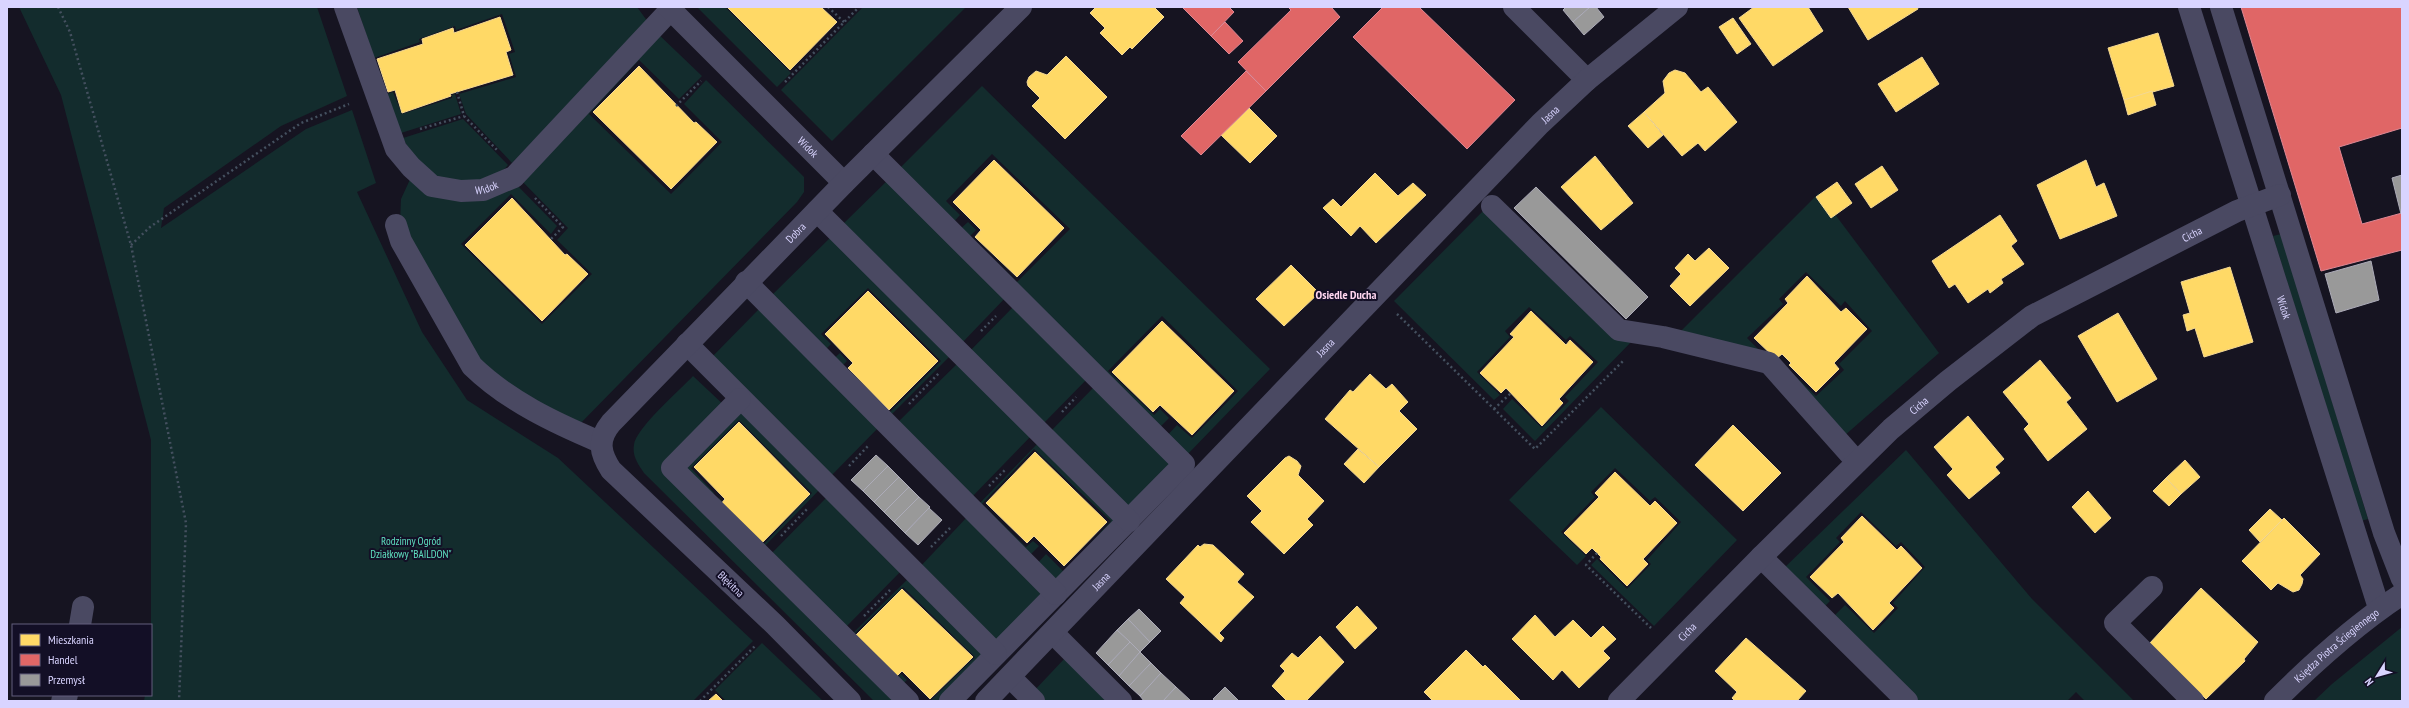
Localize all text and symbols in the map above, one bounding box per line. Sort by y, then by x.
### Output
street label: Jasna [1537,102,1562,127]
street label: Widok [795,134,822,161]
street label: Widok [475,177,501,197]
street label: Dobra [783,220,809,246]
street label: Cicha [2179,223,2204,245]
district label: Osiedle Ducha [1316,287,1376,302]
street label: Widok [2274,294,2294,321]
street label: Jasna [1313,335,1337,360]
street label: Cicha [1906,394,1931,418]
park label: Rodzinny Ogród Działkowy "BAILDON" [370,534,452,561]
street label: Błękitna [715,568,747,600]
street label: Jasna [1088,569,1113,594]
street label: Księdza Piotra Ściegiennego [2291,605,2382,685]
street label: Cicha [1675,620,1699,644]
legend [12,624,152,696]
text: Mieszkania [48,632,94,647]
text: Handel [48,652,78,667]
north arrow [2357,656,2397,696]
text: Przemysł [48,672,85,687]
text: N [2362,675,2376,689]

